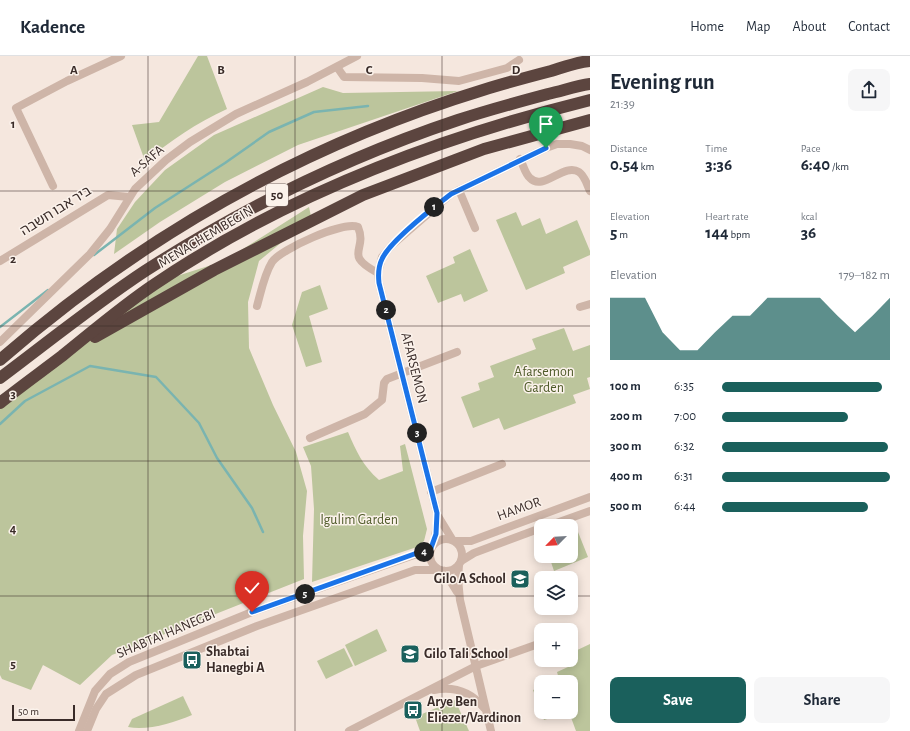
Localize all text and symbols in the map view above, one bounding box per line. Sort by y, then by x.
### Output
text: Kadence [20,18,85,37]
text: Home [690,20,724,34]
text: Map [746,20,770,34]
text: About [792,20,826,34]
text: Contact [848,20,890,34]
text: A [70,64,78,77]
text: B [217,64,225,77]
text: C [366,64,373,77]
text: D [512,64,521,77]
button: share [848,69,890,111]
text: Evening run [610,71,715,93]
text: 21:39 [610,98,635,111]
pin [529,107,563,148]
icon: arrive [535,113,557,135]
text: 1 [11,118,15,131]
street label: A-SAFA [127,143,167,179]
text: Distance [610,143,647,154]
text: Time [705,143,727,154]
text: Pace [801,143,820,154]
text: 0.54 [610,156,639,173]
text: 3:36 [705,156,732,173]
text: 6:40 [801,156,830,173]
text: km [639,161,654,172]
text: /km [830,161,849,172]
street label: ביר אבו חשבה [18,184,94,238]
road number: 50 [266,184,288,206]
pin: 1 [424,197,444,217]
text: 1 [432,201,436,212]
street label: MENACHEM BEGIN [156,203,256,271]
text: Elevation [610,211,650,222]
text: Heart rate [705,211,749,222]
text: kcal [801,211,817,222]
text: 5 [610,224,617,241]
text: 144 [705,224,729,241]
text: 36 [801,224,816,241]
text: m [617,229,628,240]
text: bpm [729,229,750,240]
text: 2 [10,253,16,266]
text: Elevation [610,269,657,282]
text: 179–182 m [839,269,890,282]
pin: 2 [376,300,396,320]
text: 2 [383,304,389,315]
street label: AFARSEMON [398,331,430,405]
park label: Afarsemon Garden [514,365,574,395]
text: 100 m [610,380,641,393]
text: 6:35 [674,380,694,393]
text: 3 [10,388,16,401]
text: 200 m [610,410,642,423]
text: 7:00 [674,410,696,423]
pin: 3 [407,423,427,443]
text: 3 [415,427,419,438]
text: 300 m [610,440,642,453]
text: 6:32 [674,440,694,453]
text: 400 m [610,470,643,483]
text: 6:31 [674,470,693,483]
street label: HAMOR [495,495,543,523]
text: 500 m [610,500,642,513]
text: 6:44 [674,500,696,513]
park label: Igulim Garden [320,513,398,527]
north arrow [534,519,578,563]
map controls [534,519,578,719]
text: 4 [10,523,17,536]
pin: 4 [414,542,434,562]
text: 4 [421,546,427,557]
school or university icon: Gilo A School [509,568,531,590]
pin [235,571,269,612]
button: layers [534,571,578,615]
place label: Gilo A School [434,572,506,586]
icon: check [241,577,263,599]
pin: 5 [295,584,315,604]
text: 5 [303,588,307,599]
street label: SHABTAI HANEGBI [115,607,217,661]
button: + [534,623,578,667]
school or university icon: Gilo Tali School [399,643,421,665]
place label: Shabtai Hanegbi A [206,645,265,675]
place label: Gilo Tali School [424,647,508,661]
bus stop icon: Shabtai Hanegbi A [181,649,203,671]
text: 5 [10,658,16,671]
button: − [534,675,578,719]
button: Save [610,677,746,723]
button: Share [754,677,890,723]
place label: Arye Ben Eliezer/Vardinon [427,695,521,725]
bus stop icon: Arye Ben Eliezer/Vardinon [402,699,424,721]
scale bar [12,703,75,722]
text: 50 m [18,706,39,717]

